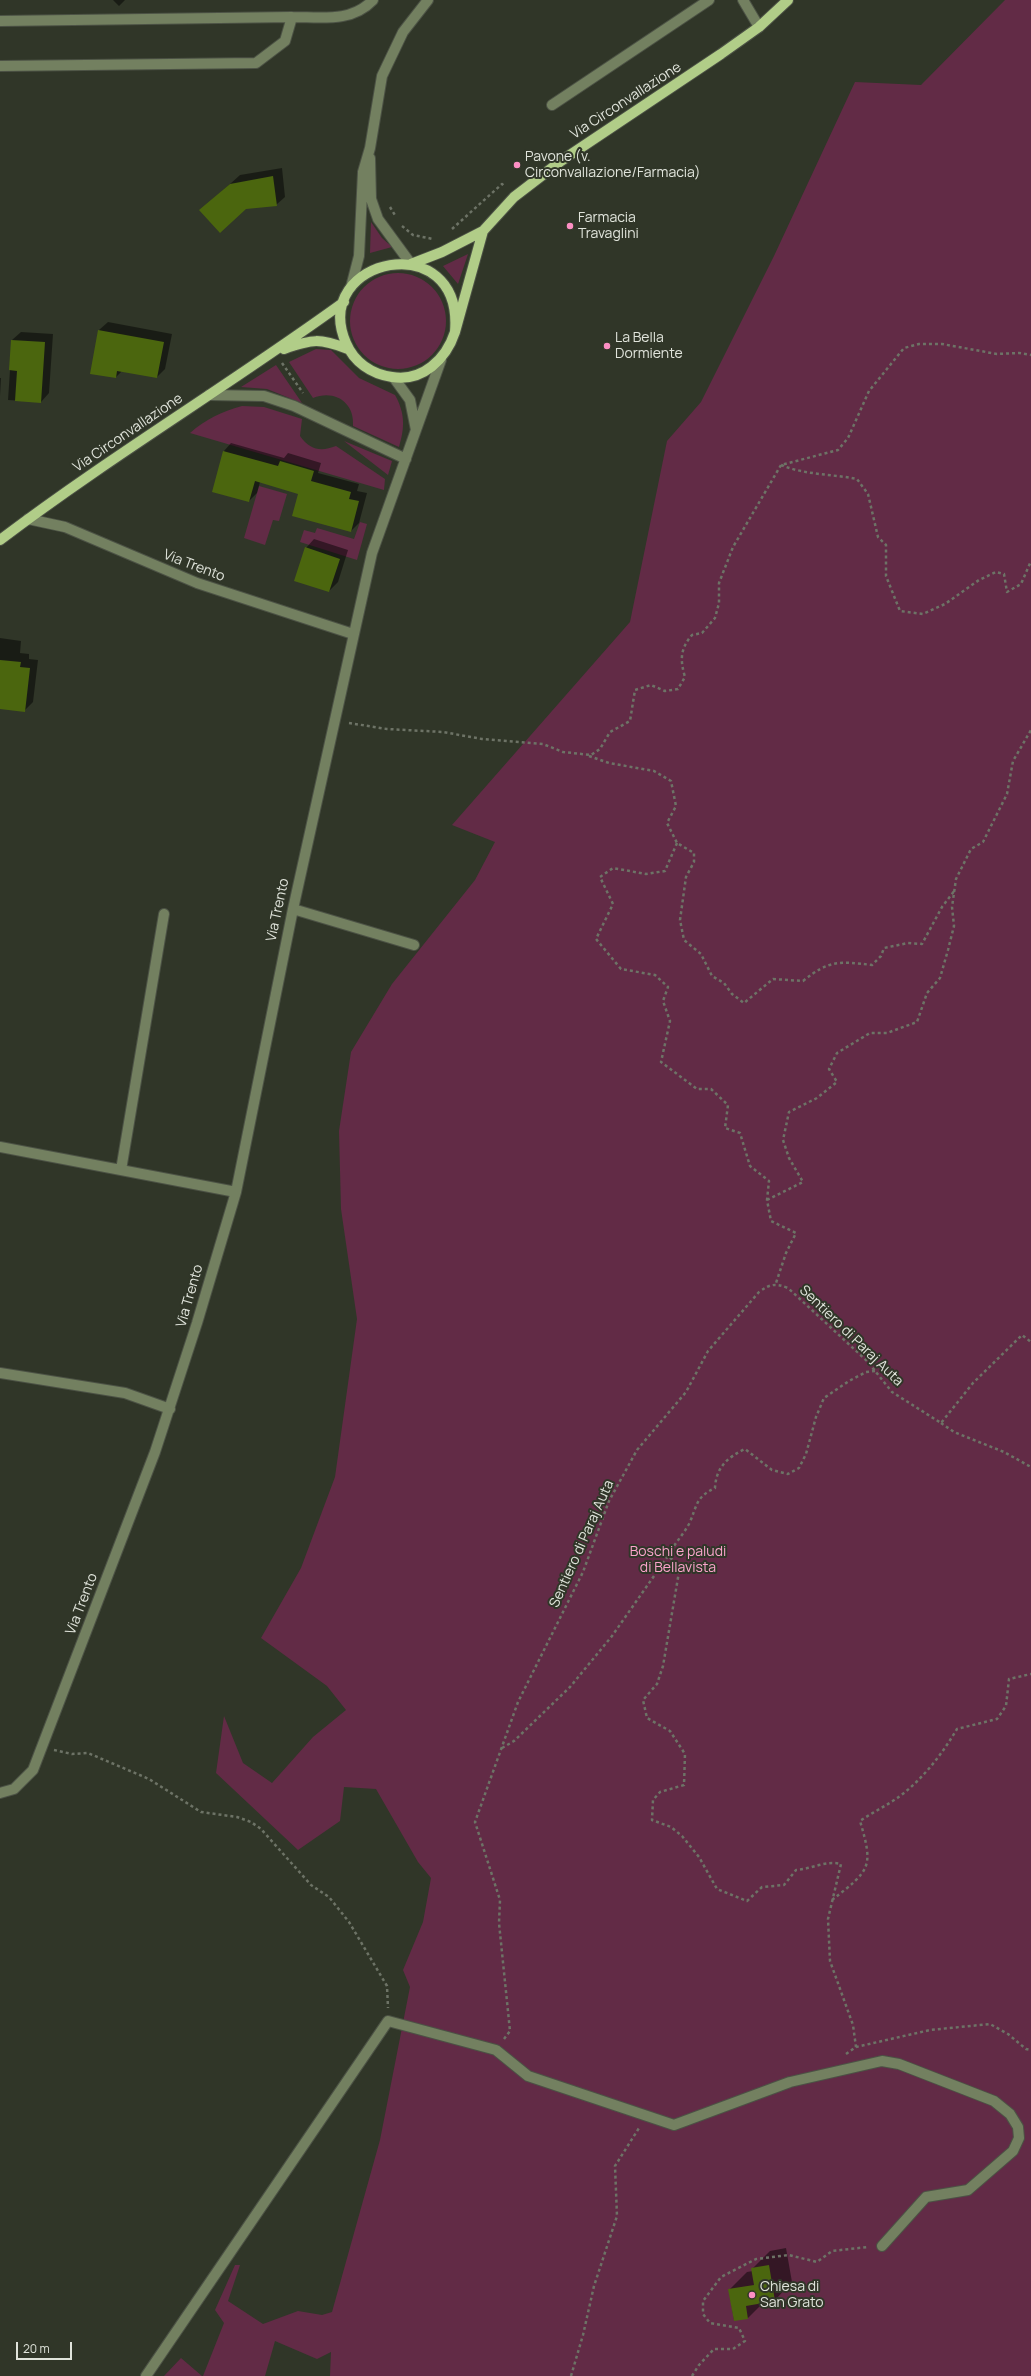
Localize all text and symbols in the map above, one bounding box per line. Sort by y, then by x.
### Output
street label: Via Circonvallazione [568,59,684,143]
place label: Pavone (v. Circonvallazione/Farmacia) [525,149,700,182]
marker: Pavone (v. Circonvallazione/Farmacia) [512,160,522,170]
place label: Farmacia Travaglini [578,210,639,242]
marker: Farmacia Travaglini [565,221,575,231]
place label: La Bella Dormiente [615,330,683,362]
marker: La Bella Dormiente [602,341,612,351]
street label: Via Circonvallazione [70,390,186,476]
street label: Via Trento [161,547,227,585]
street label: Via Trento [263,877,293,943]
street label: Via Trento [173,1263,207,1329]
street label: Sentiero di Paraj Auta [796,1282,906,1390]
street label: Sentiero di Paraj Auta [546,1478,618,1610]
park label: Boschi e paludi di Bellavista [630,1544,726,1576]
street label: Via Trento [63,1571,101,1637]
place label: Chiesa di San Grato [760,2279,824,2312]
marker: Chiesa di San Grato [747,2290,757,2300]
scale bar [18,2334,74,2360]
text: 20 m [23,2340,50,2357]

